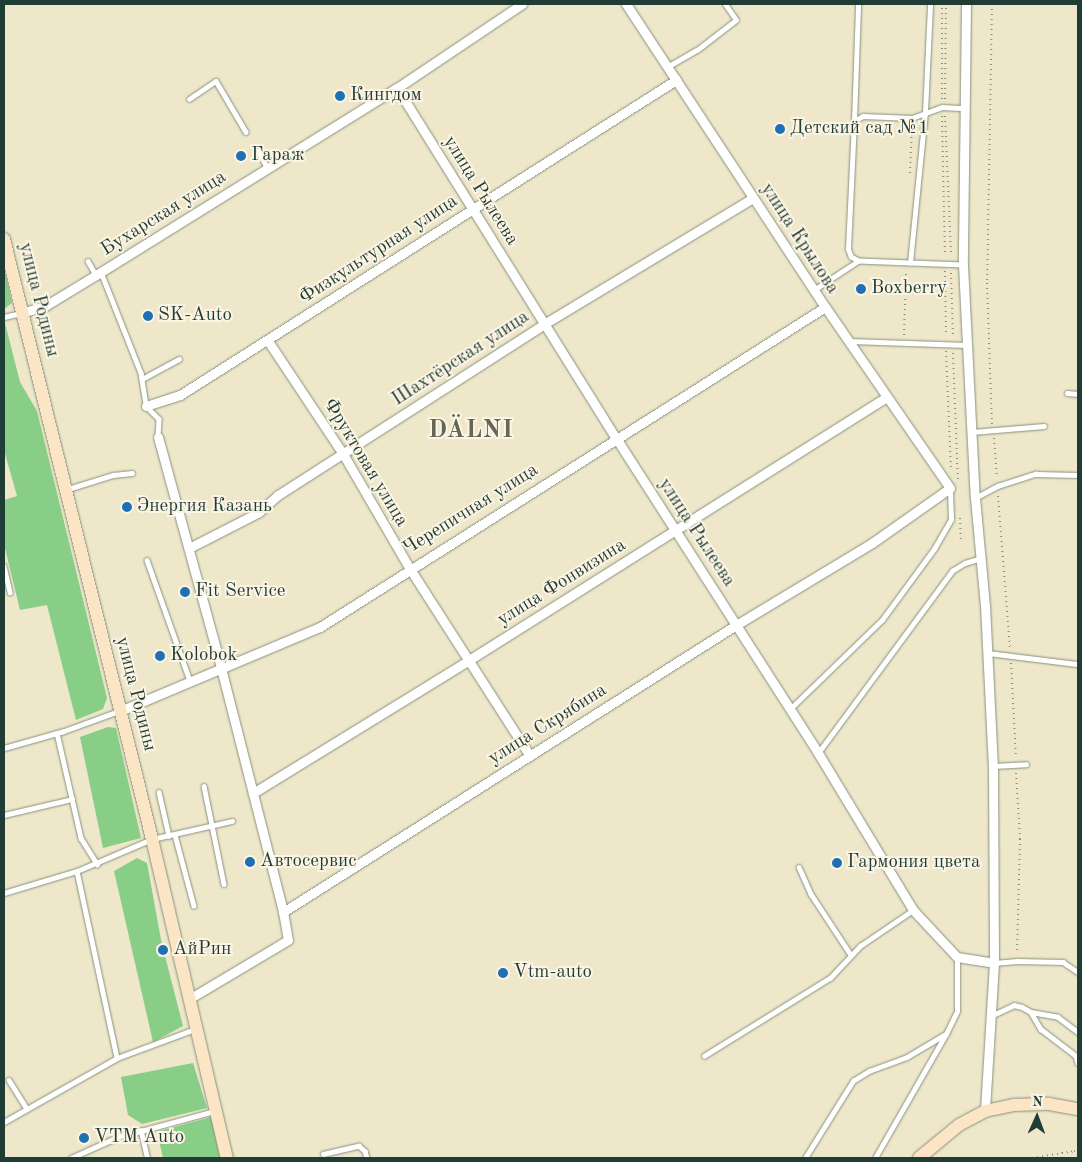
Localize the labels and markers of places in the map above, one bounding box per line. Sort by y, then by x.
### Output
place label: Кингдом [350,85,422,107]
marker: Кингдом [334,90,346,102]
place label: Детский сад №1 [790,118,929,140]
marker: Детский сад №1 [774,123,786,135]
place label: Гараж [251,145,305,167]
marker: Гараж [235,150,247,162]
place label: Boxberry [871,278,947,300]
marker: Boxberry [855,283,867,295]
place label: SK-Auto [158,305,232,327]
marker: SK-Auto [142,310,154,322]
place label: Энергия Казань [137,496,272,518]
marker: Энергия Казань [121,501,133,513]
place label: Fit Service [195,581,285,603]
marker: Fit Service [179,586,191,598]
place label: Kolobok [170,645,237,667]
marker: Kolobok [154,650,166,662]
place label: Автосервис [260,851,357,873]
place label: Гармония цвета [847,852,980,874]
marker: Автосервис [244,856,256,868]
marker: Гармония цвета [831,857,843,869]
place label: АйРин [173,939,231,961]
marker: АйРин [157,944,169,956]
place label: Vtm-auto [513,962,592,984]
marker: Vtm-auto [497,967,509,979]
place label: VTM Auto [94,1127,184,1149]
marker: VTM Auto [78,1132,90,1144]

